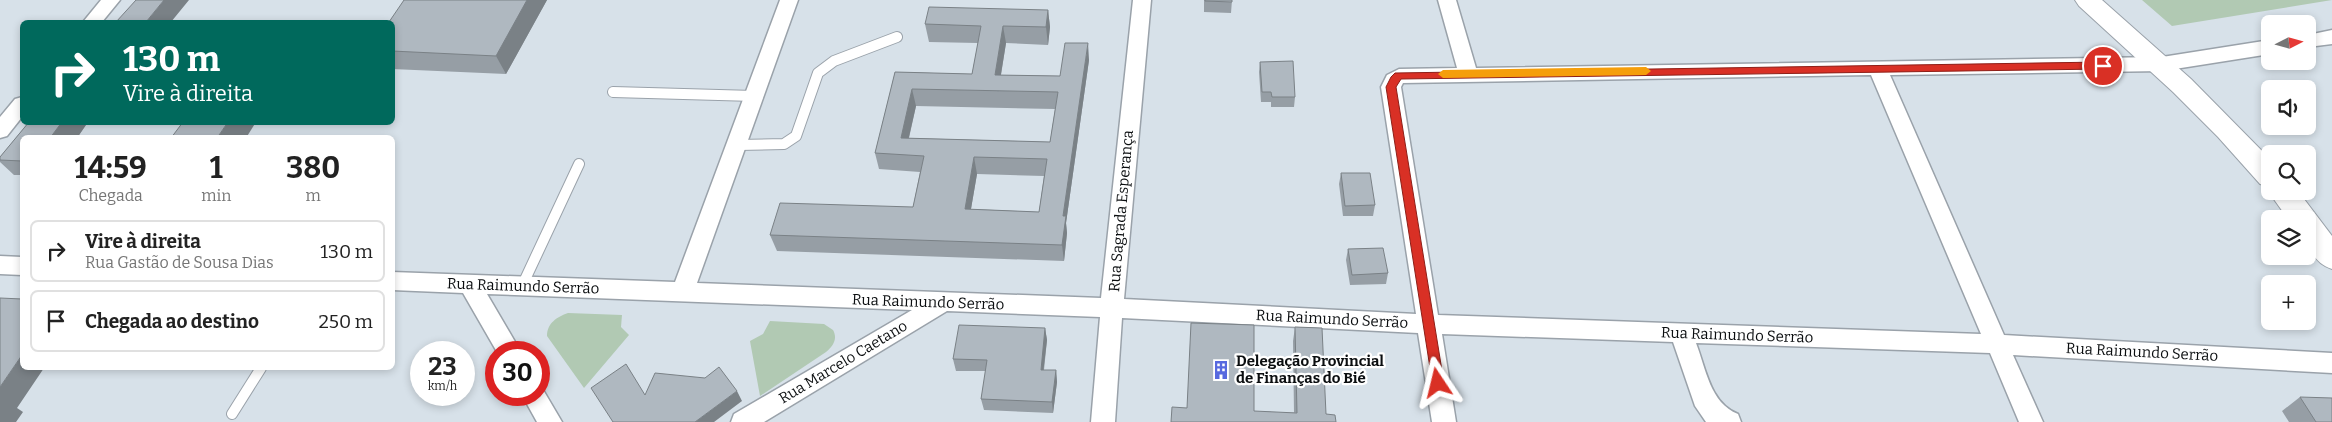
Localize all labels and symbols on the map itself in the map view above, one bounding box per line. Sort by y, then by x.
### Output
north arrow [2261,15,2316,70]
pin [2082,45,2124,87]
street label: Rua Sagrada Esperança [1105,129,1137,293]
street label: Rua Raimundo Serrão [446,274,600,298]
street label: Rua Raimundo Serrão [851,290,1005,314]
street label: Rua Raimundo Serrão [1255,306,1409,332]
street label: Rua Marcelo Caetano [775,317,911,407]
street label: Rua Raimundo Serrão [1660,323,1814,347]
street label: Rua Raimundo Serrão [2065,339,2219,365]
speed limit sign: 30 [485,341,550,406]
place label: Delegação Provincial de Finanças do Bié [1236,352,1384,387]
position arrow [1411,356,1463,408]
building icon: Delegação Provincial de Finanças do Bié [1210,359,1232,381]

